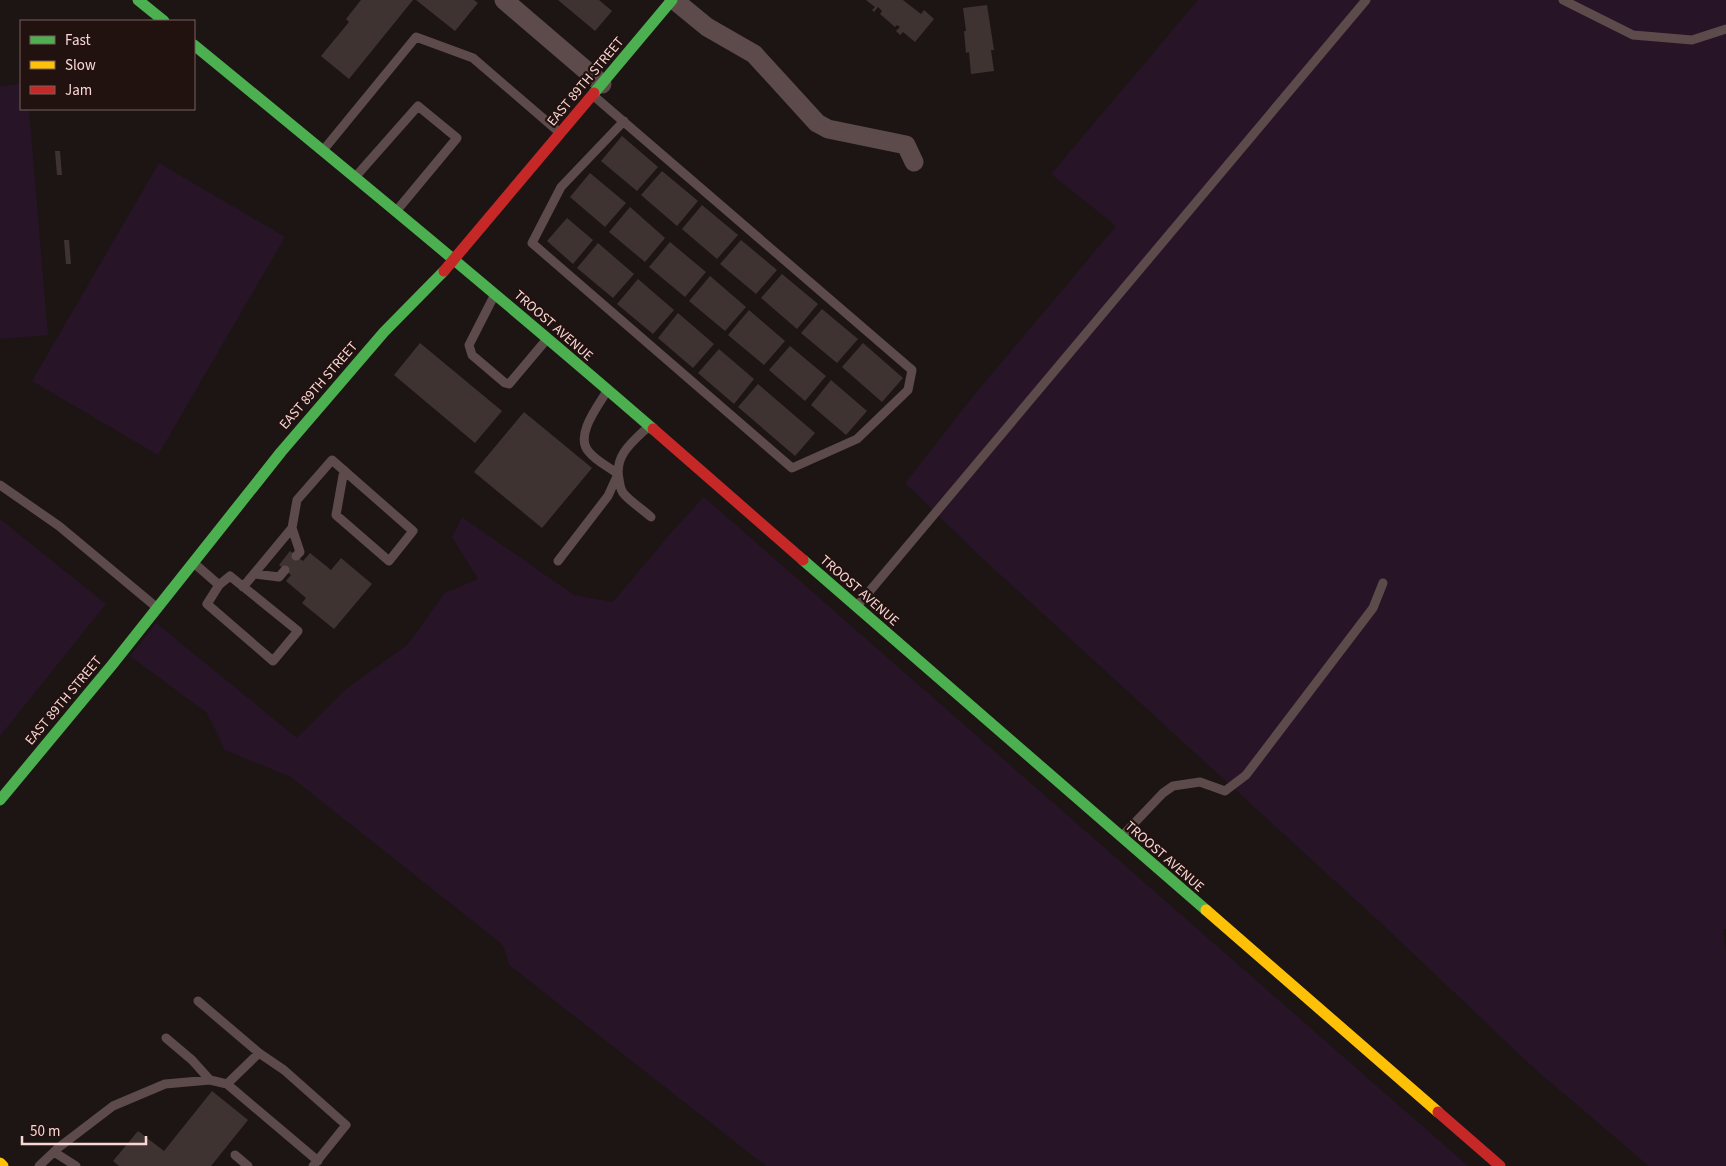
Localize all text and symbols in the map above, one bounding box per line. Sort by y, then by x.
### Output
legend [20,20,195,110]
text: Fast [65,30,91,51]
street label: EAST 89TH STREET [543,32,629,130]
text: Slow [65,55,96,76]
text: Jam [65,80,92,101]
street label: TROOST AVENUE [509,286,597,366]
street label: EAST 89TH STREET [275,337,363,434]
street label: TROOST AVENUE [815,551,903,631]
street label: EAST 89TH STREET [21,651,107,749]
street label: TROOST AVENUE [1120,817,1208,897]
scale bar [22,1114,146,1146]
text: 50 m [30,1121,60,1142]

